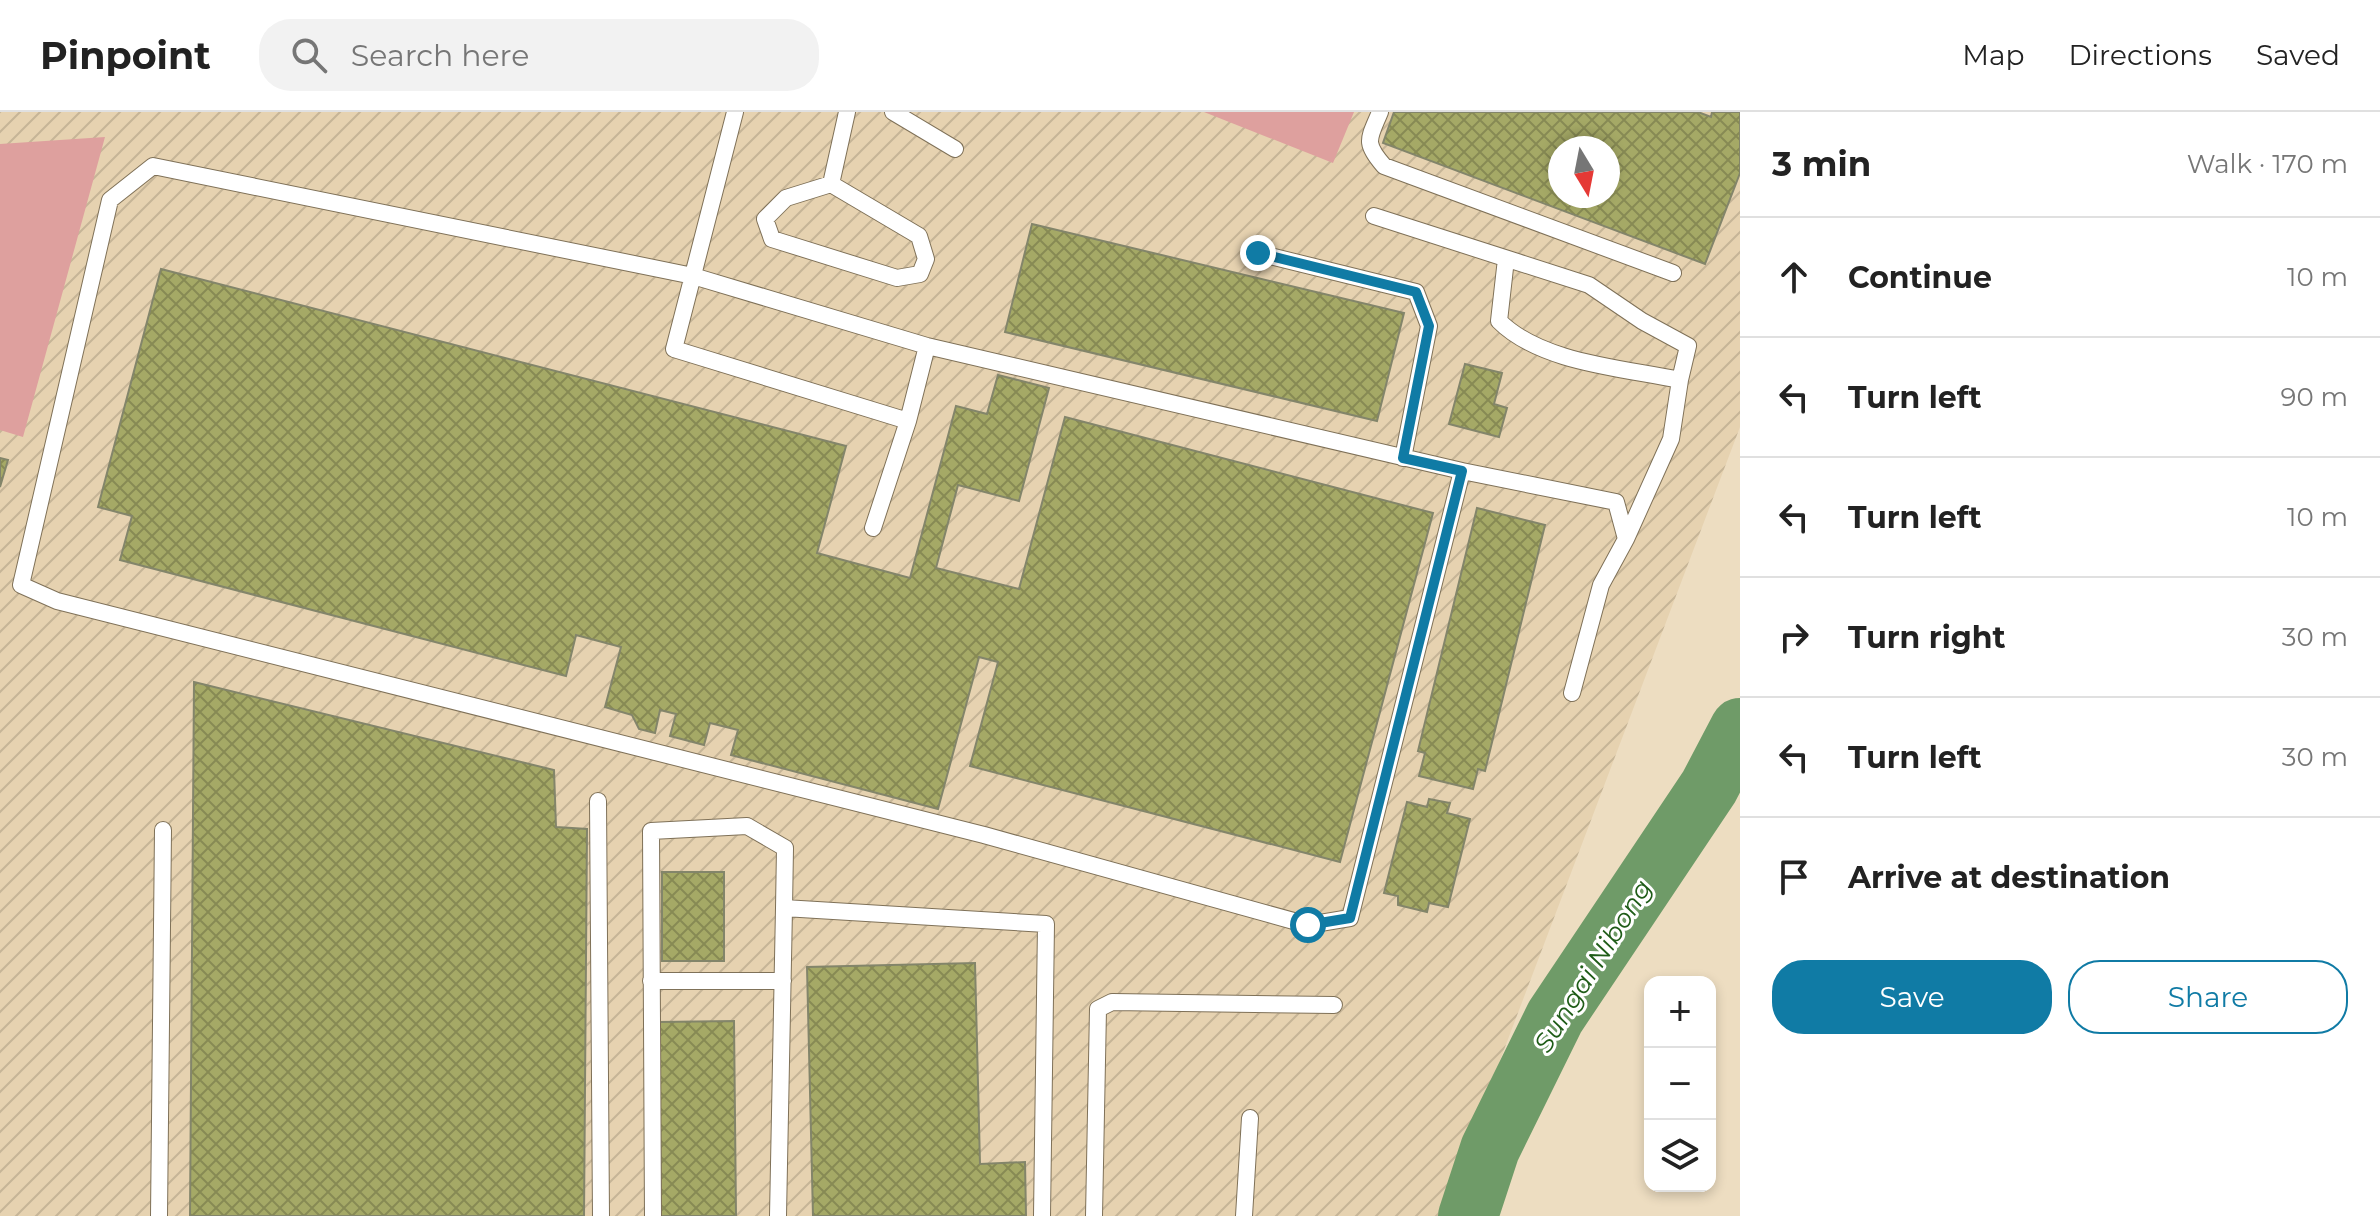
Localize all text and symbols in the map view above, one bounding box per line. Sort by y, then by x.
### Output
search box [259,19,819,91]
text: Pinpoint [40,32,211,79]
icon: search [287,33,331,77]
text: Search here [351,37,529,74]
text: Map [1962,38,2024,72]
text: Directions [2068,38,2212,72]
text: Saved [2256,38,2340,72]
north arrow [1548,136,1620,208]
text: 3 min [1772,143,1871,185]
text: Walk · 170 m [2187,148,2348,180]
route end [1240,235,1276,271]
icon: ahead [1772,255,1816,299]
text: Continue [1848,259,1992,296]
text: 10 m [2287,261,2348,293]
icon: left [1772,375,1816,419]
text: Turn left [1848,379,1981,416]
text: 90 m [2281,381,2348,413]
icon: left [1772,495,1816,539]
text: Turn left [1848,499,1981,536]
text: 10 m [2287,501,2348,533]
icon: right [1772,615,1816,659]
text: Turn right [1848,619,2005,656]
text: 30 m [2282,621,2348,653]
icon: left [1772,735,1816,779]
text: Turn left [1848,739,1981,776]
text: 30 m [2282,741,2348,773]
icon: arrive [1772,855,1816,899]
text: Arrive at destination [1848,859,2170,896]
water label: Sungai Nibong [1527,874,1659,1058]
route start [1290,907,1326,943]
button: Save [1772,960,2052,1034]
button: Share [2068,960,2348,1034]
map controls [1644,976,1716,1192]
button: + [1644,976,1716,1048]
button: − [1644,1048,1716,1120]
button: layers [1644,1120,1716,1192]

